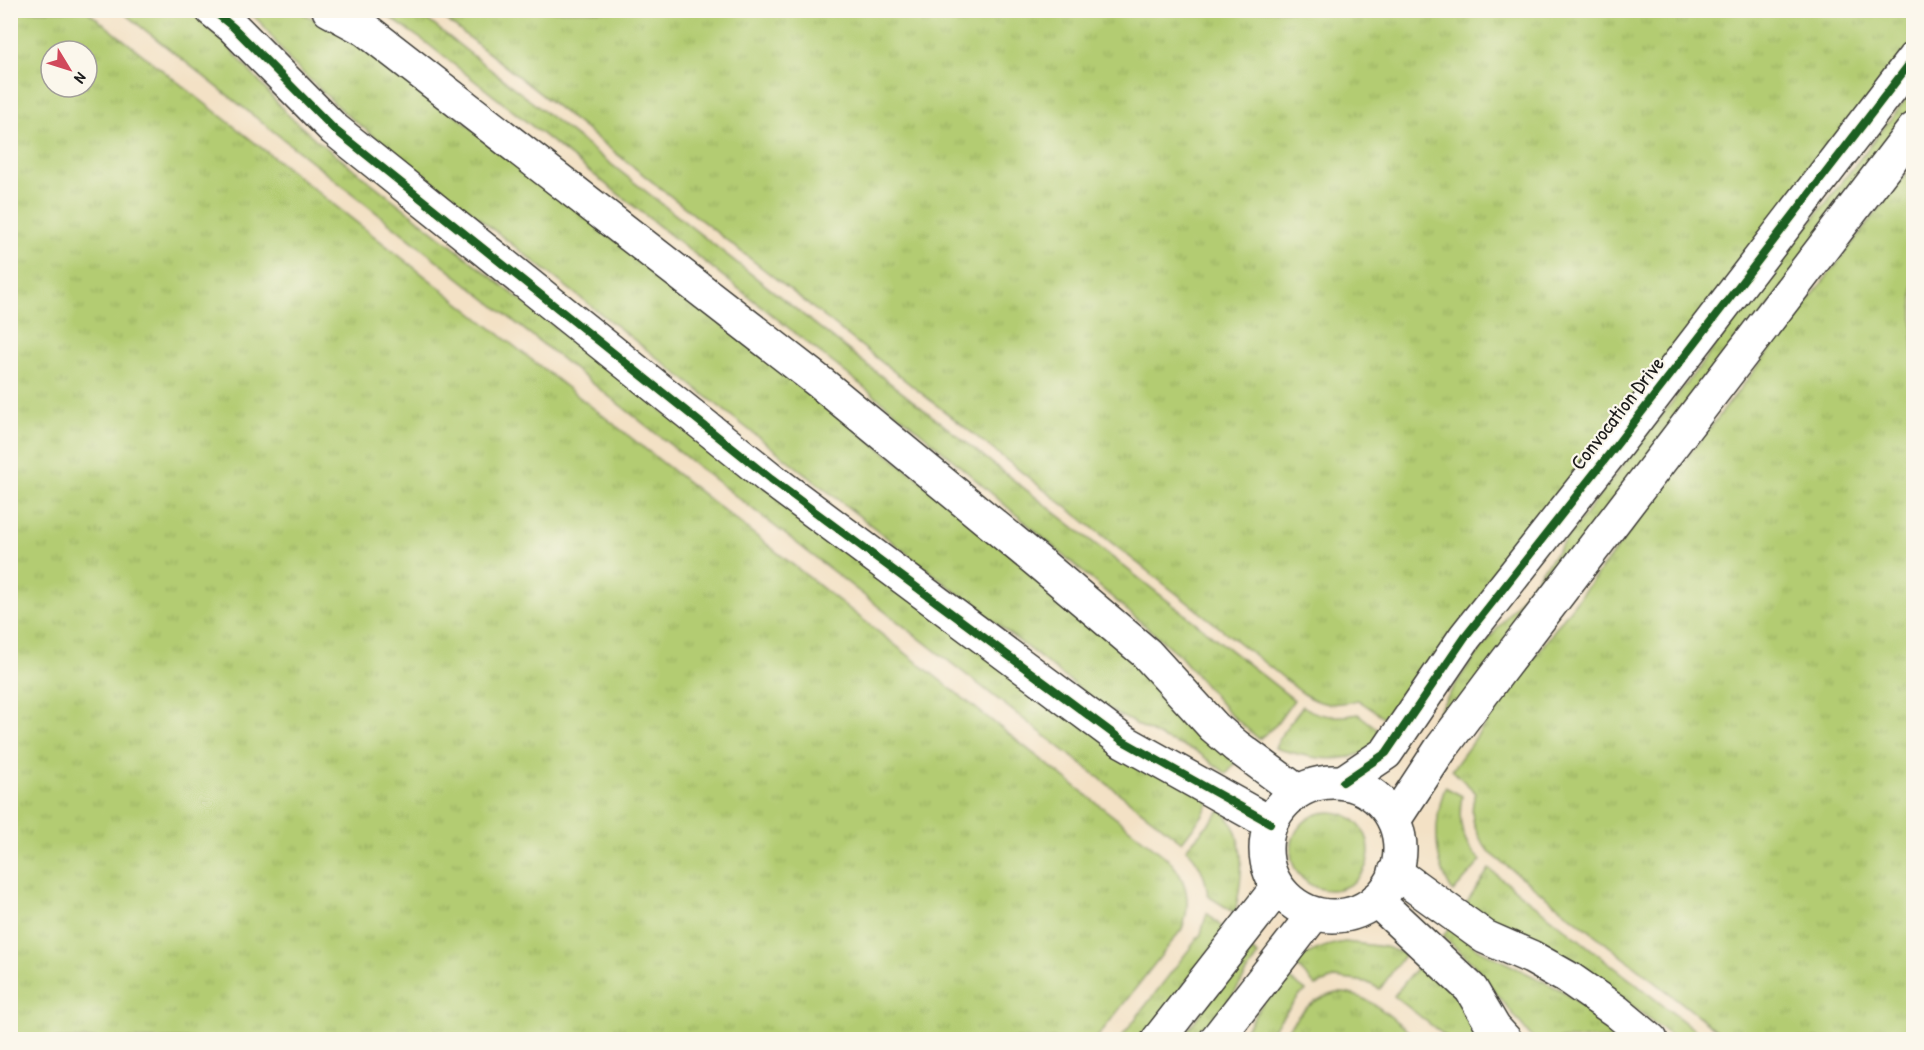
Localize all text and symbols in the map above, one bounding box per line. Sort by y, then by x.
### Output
north arrow [39,39,99,99]
text: N [69,68,92,89]
street label: Convocation Drive [1563,350,1671,476]

